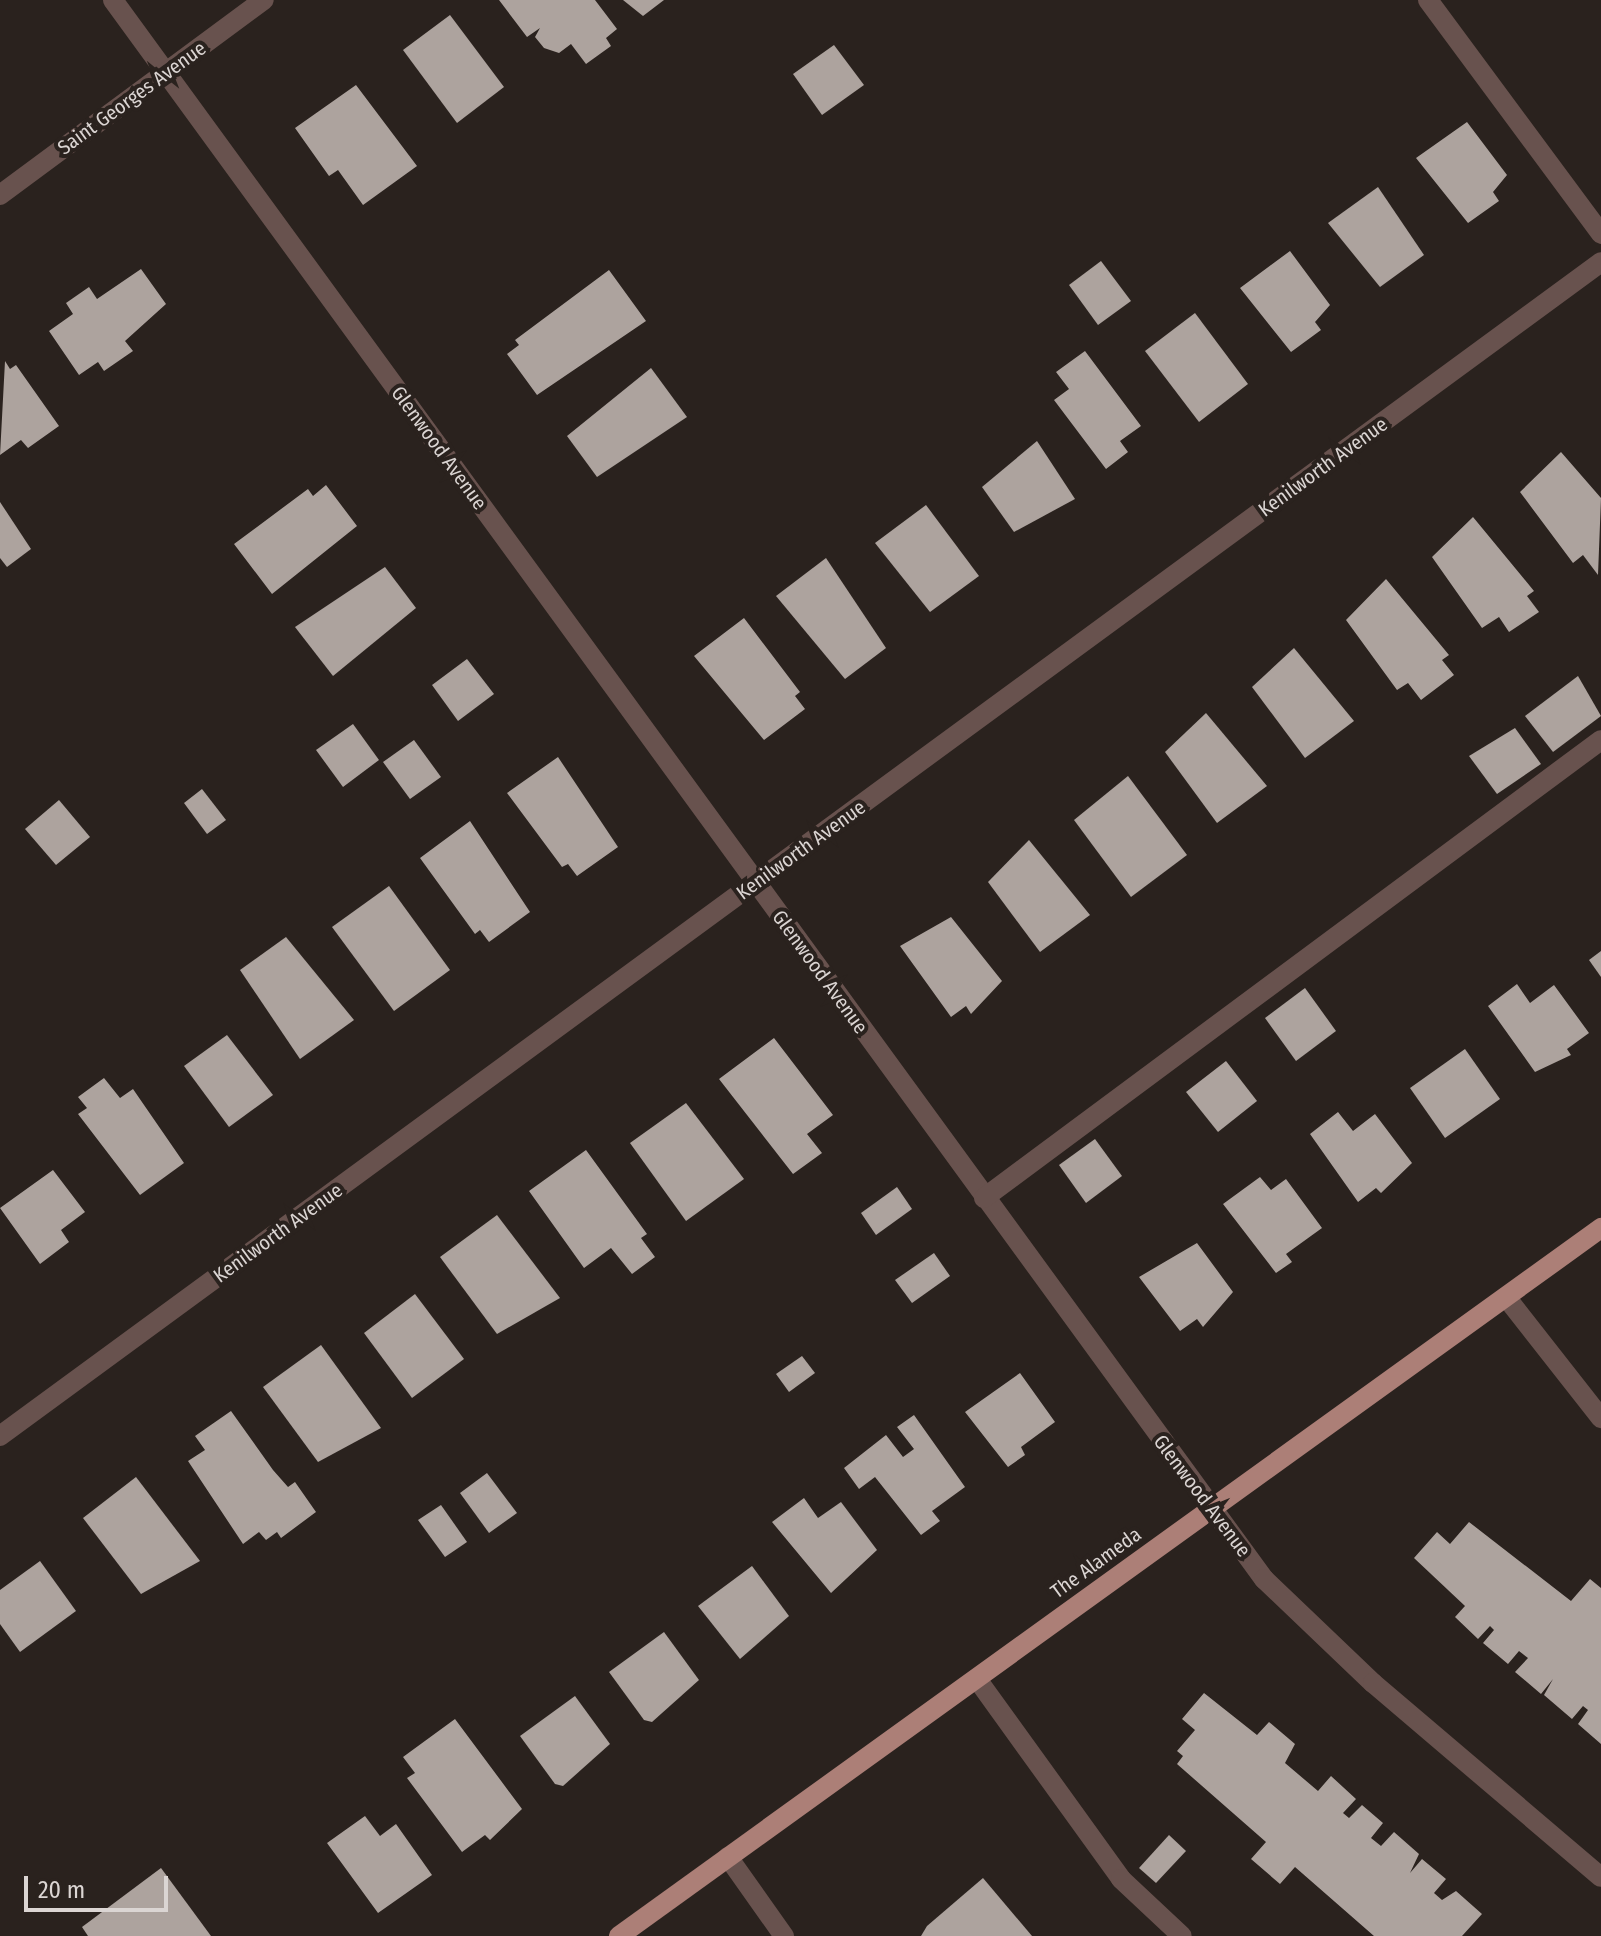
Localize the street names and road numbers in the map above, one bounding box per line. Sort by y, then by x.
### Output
street label: Saint Georges Avenue [53,36,211,160]
street label: Glenwood Avenue [386,382,492,514]
street label: Kenilworth Avenue [1254,412,1392,522]
street label: Kenilworth Avenue [732,795,870,905]
street label: Glenwood Avenue [767,906,873,1038]
street label: Kenilworth Avenue [209,1178,347,1288]
street label: Glenwood Avenue [1148,1430,1256,1562]
street label: The Alameda [1046,1522,1146,1604]

